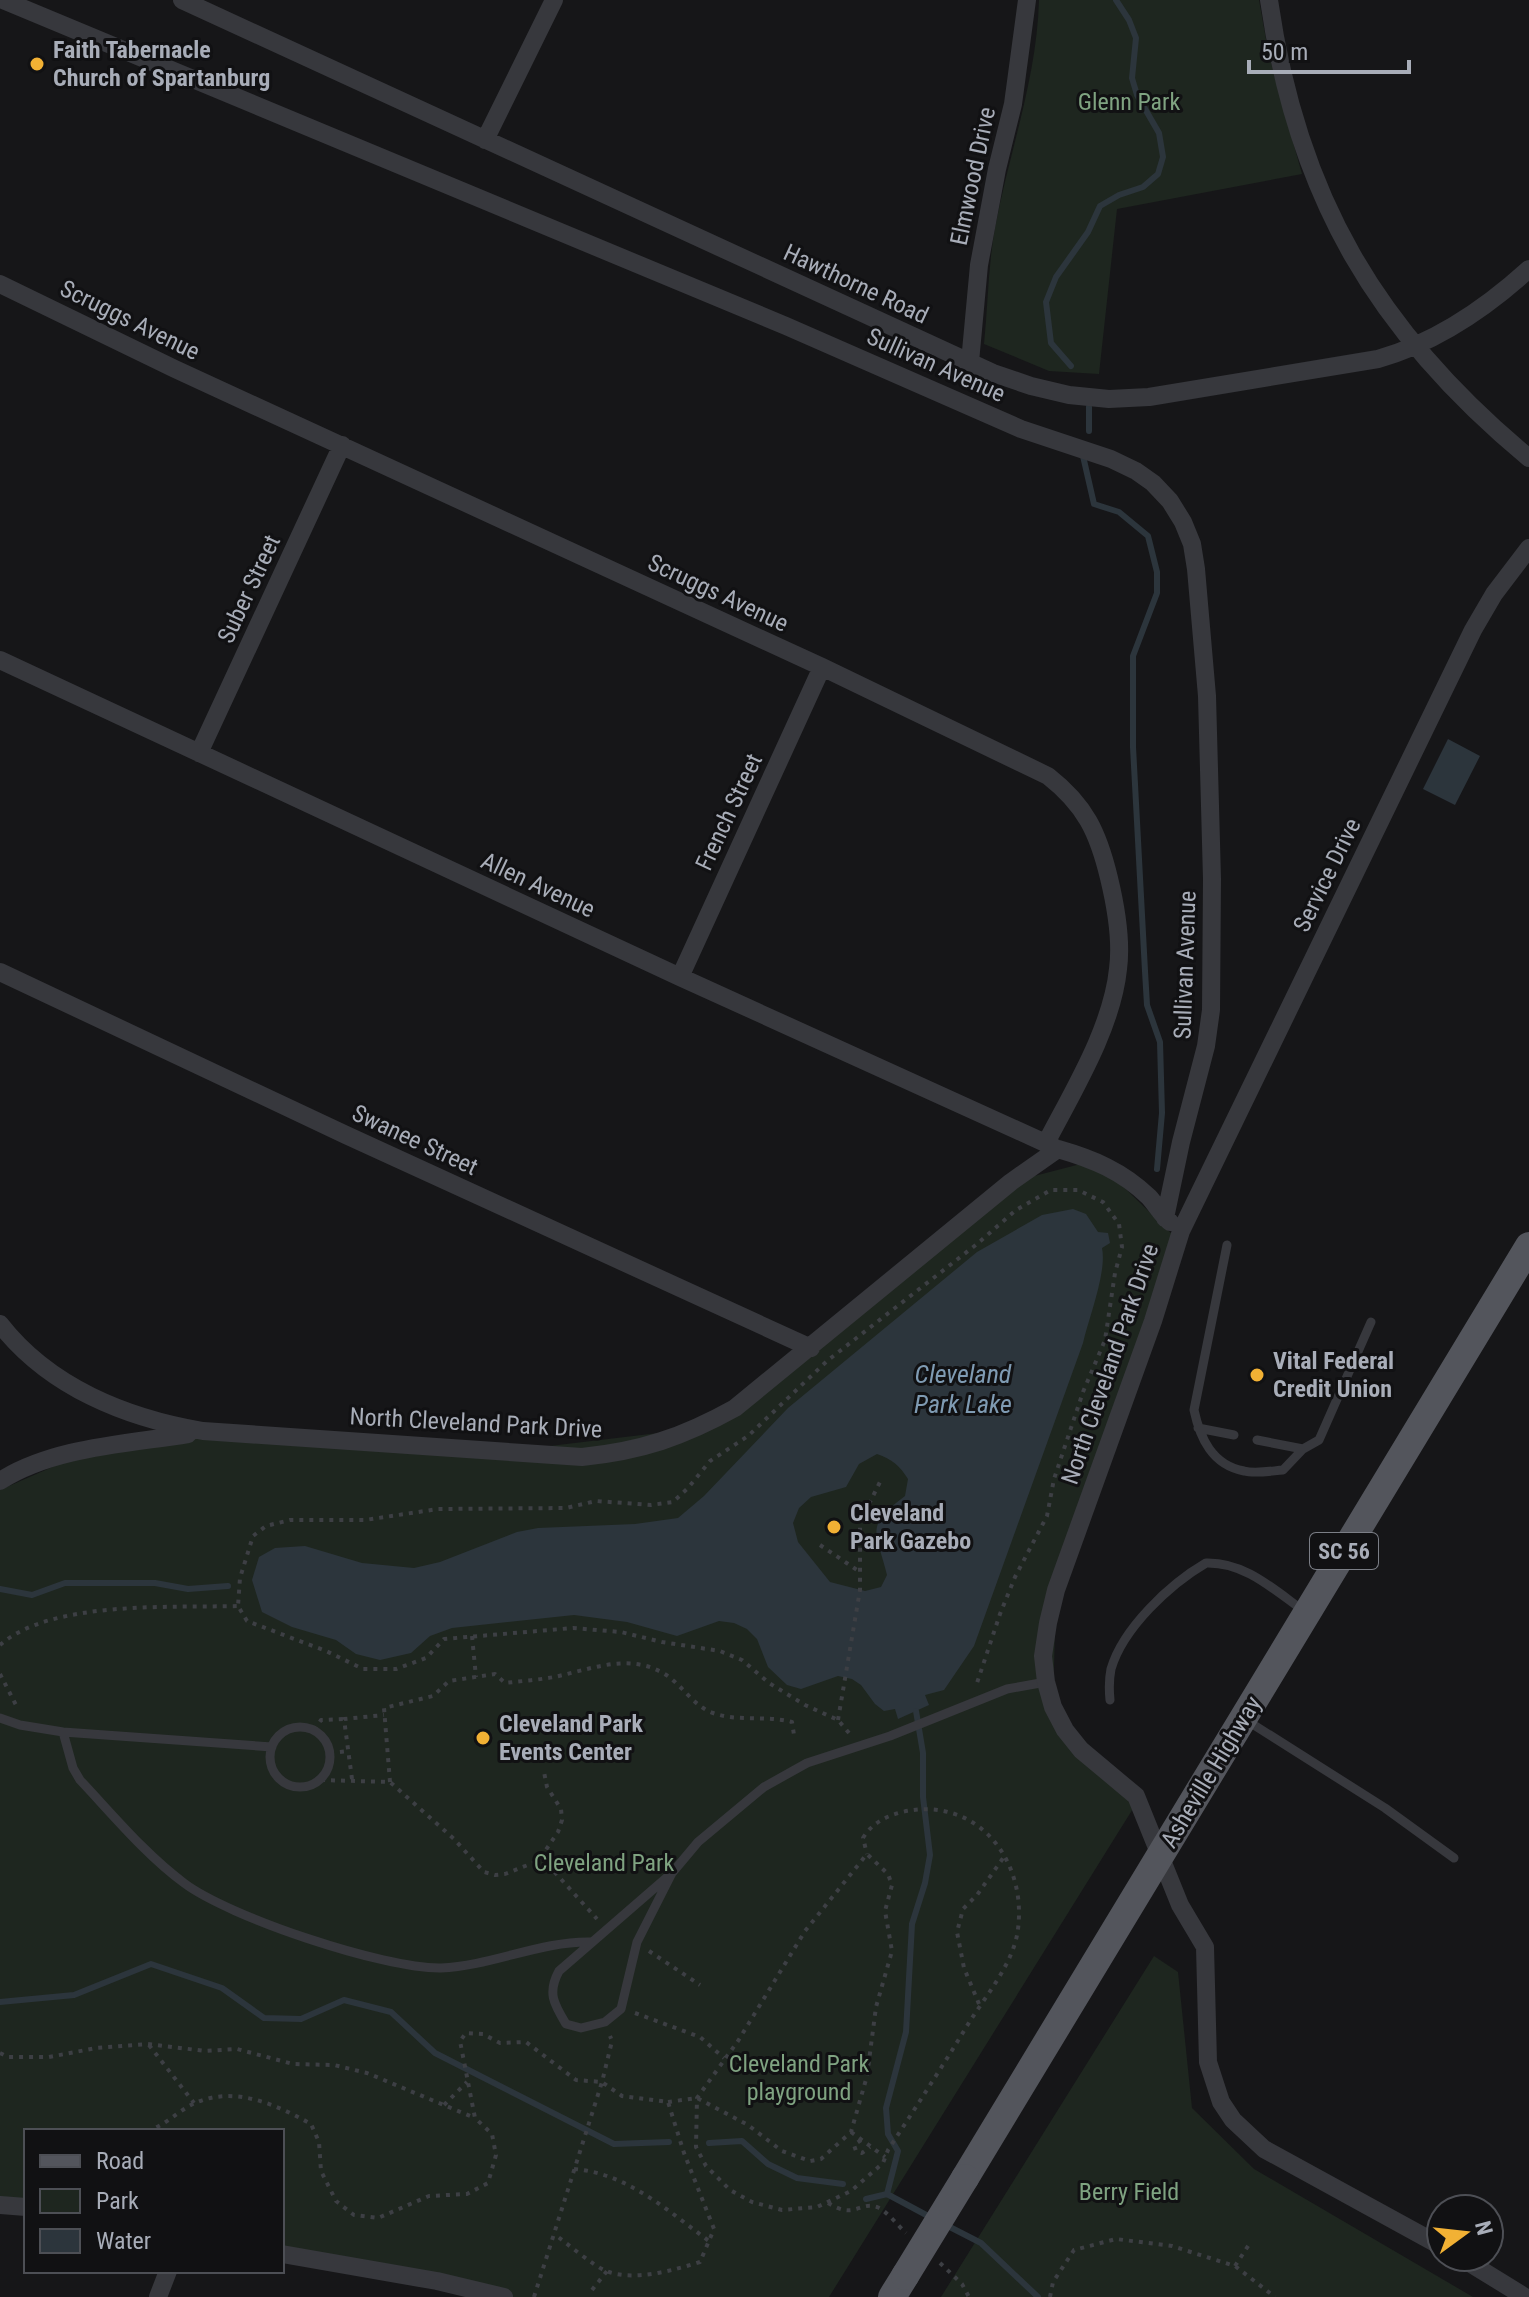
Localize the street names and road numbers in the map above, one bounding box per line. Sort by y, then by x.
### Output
street label: Elmwood Drive [945,104,1001,248]
street label: Hawthorne Road [779,238,933,330]
street label: Scruggs Avenue [56,274,204,366]
street label: Sullivan Avenue [863,322,1009,408]
street label: Suber Street [212,530,286,648]
street label: Scruggs Avenue [643,548,793,638]
street label: French Street [690,749,768,875]
street label: Service Drive [1288,814,1366,936]
street label: Allen Avenue [477,846,599,924]
street label: Sullivan Avenue [1168,890,1202,1040]
street label: Swanee Street [348,1099,482,1181]
street label: North Cleveland Park Drive [1056,1240,1164,1488]
street label: North Cleveland Park Drive [349,1402,603,1444]
road number: SC 56 [1310,1533,1378,1569]
street label: Asheville Highway [1155,1691,1267,1853]

